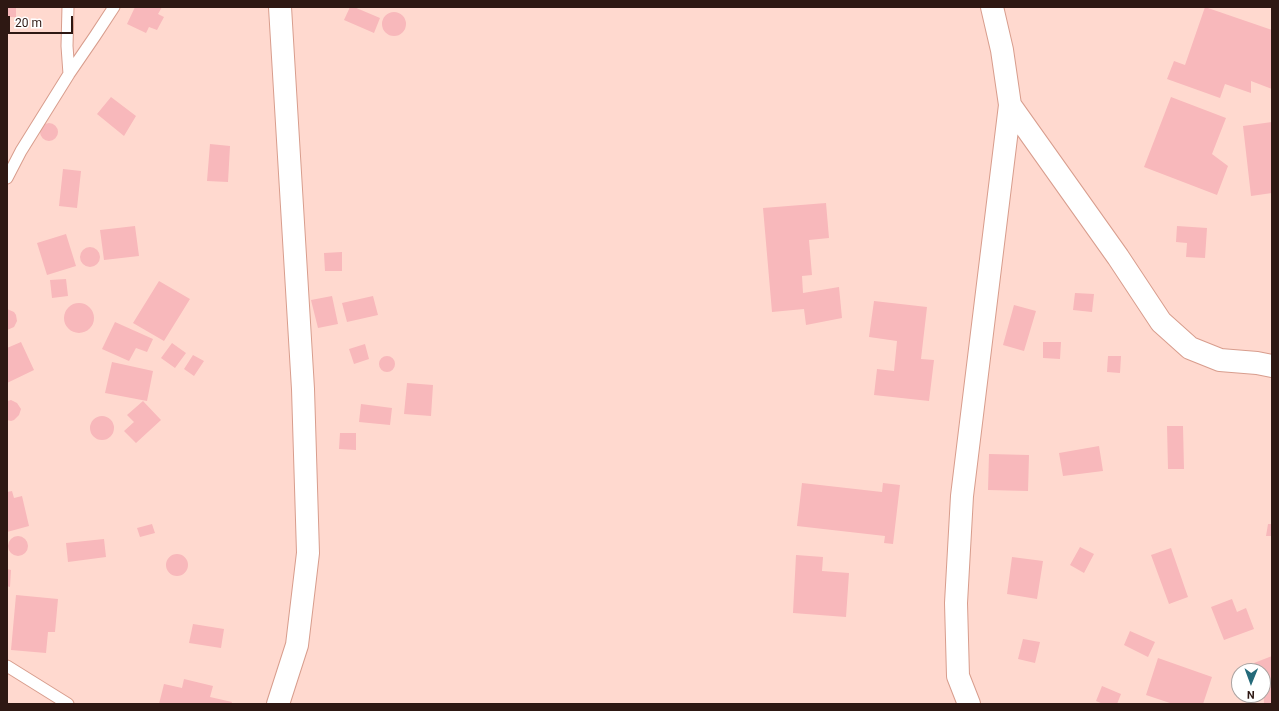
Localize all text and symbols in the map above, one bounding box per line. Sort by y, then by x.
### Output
scale bar [10,8,75,34]
text: 20 m [15,16,42,30]
north arrow [1231,663,1271,703]
text: N [1247,688,1255,701]

